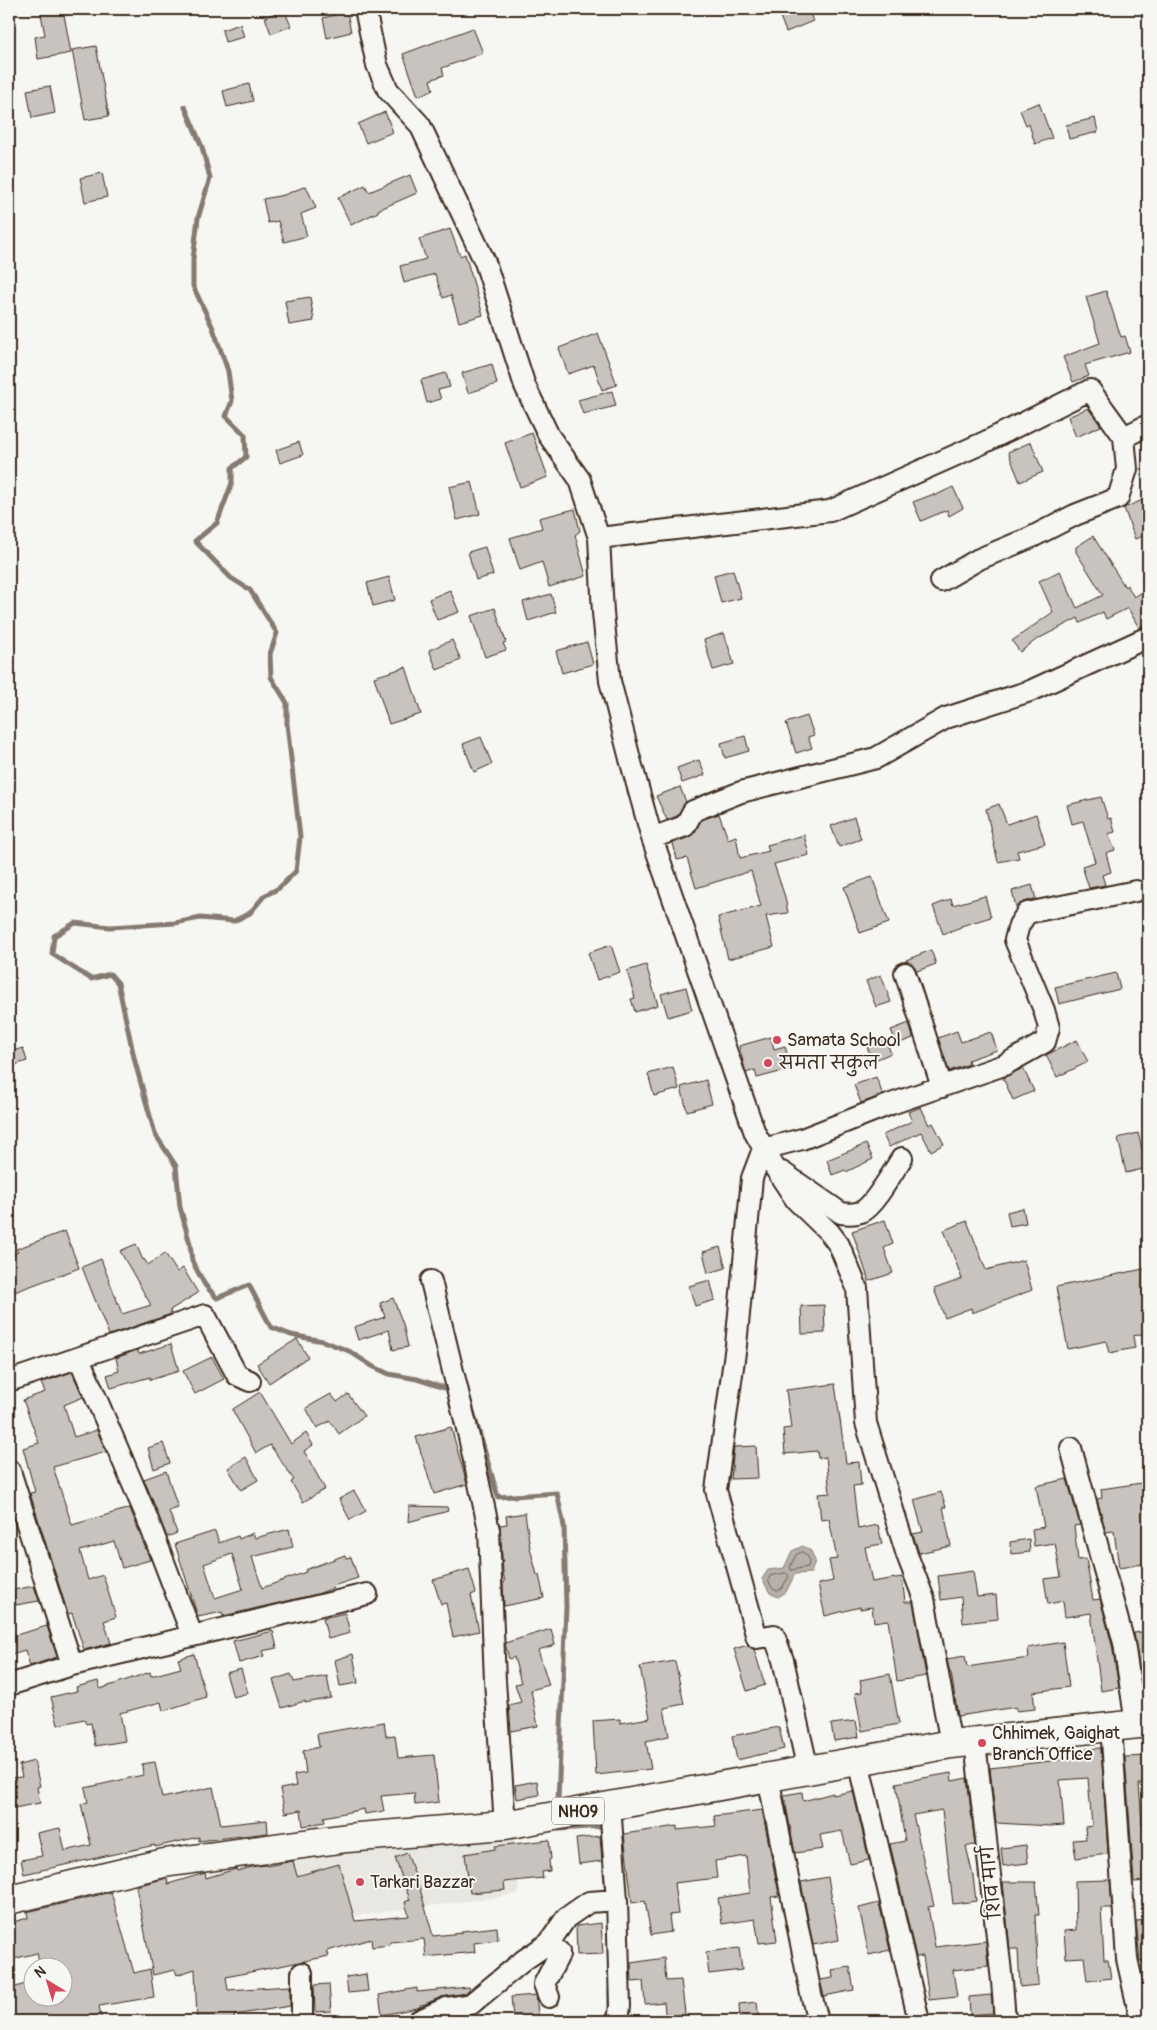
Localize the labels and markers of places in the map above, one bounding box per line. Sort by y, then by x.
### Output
place label: Samata School [787,1029,901,1052]
marker: Samata School [771,1034,783,1046]
place label: समता सकुल [778,1052,881,1077]
marker: समता सकुल [762,1057,774,1069]
place label: Chhimek, Gaighat Branch Office [992,1722,1121,1766]
marker: Chhimek, Gaighat Branch Office [976,1737,988,1749]
place label: Tarkari Bazzar [370,1871,476,1894]
marker: Tarkari Bazzar [354,1876,366,1888]

